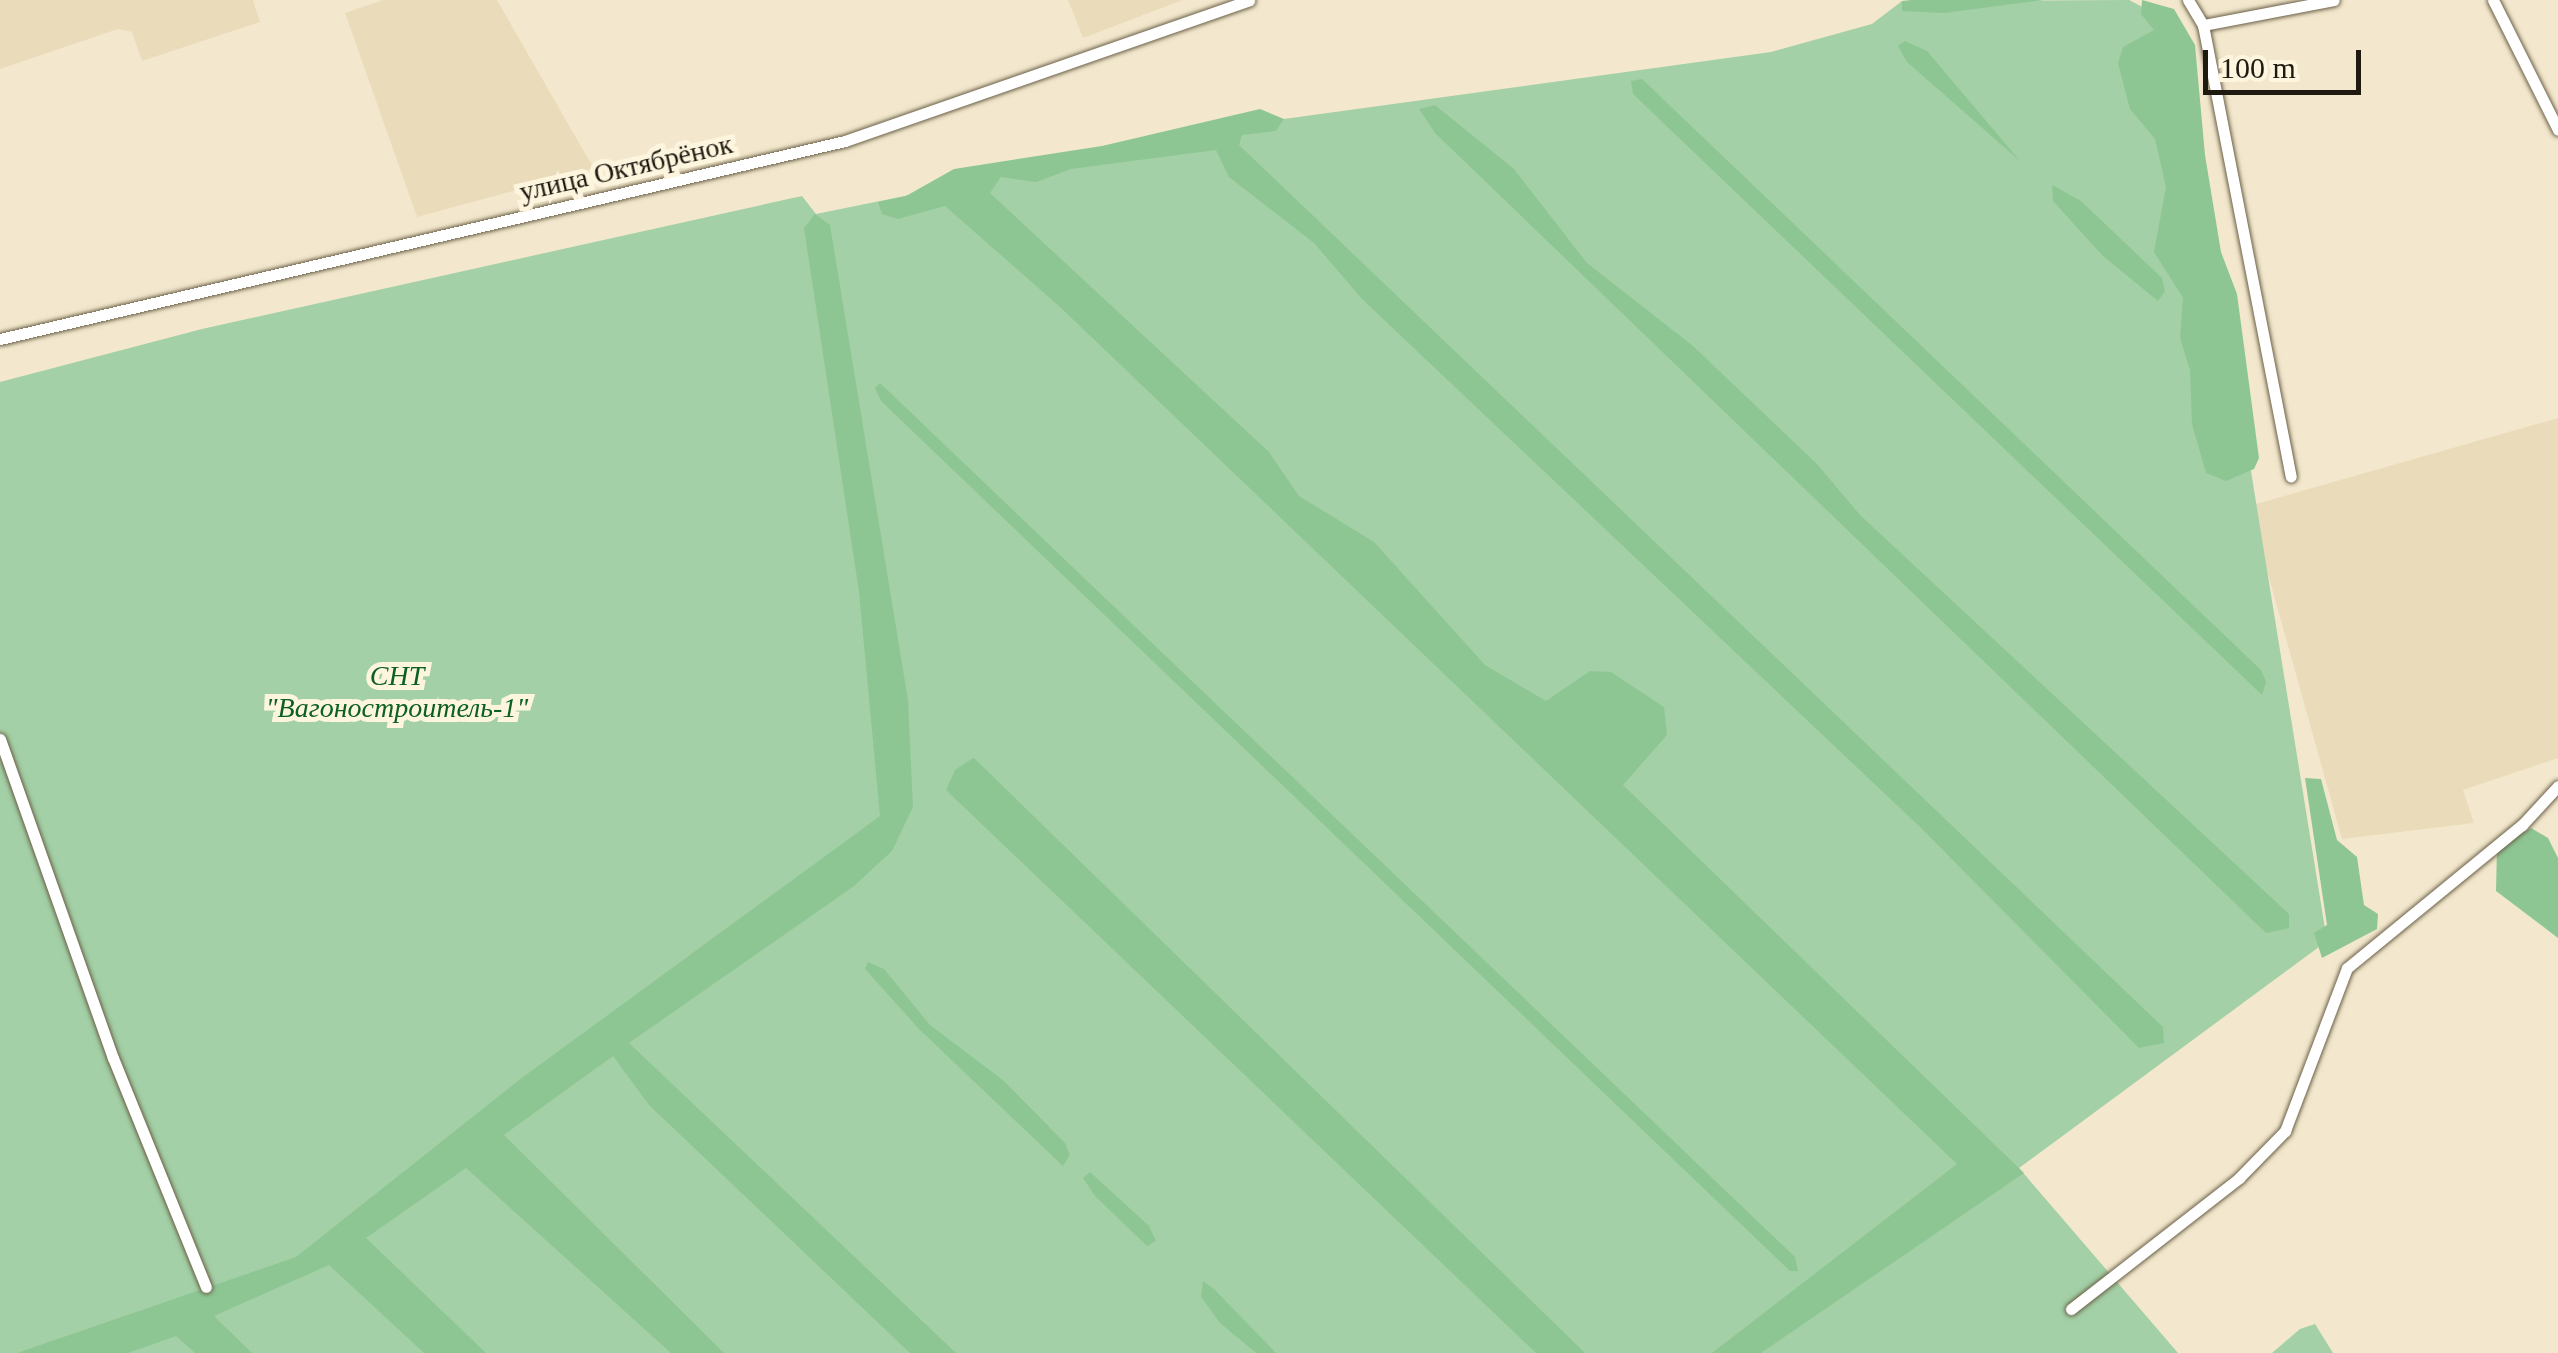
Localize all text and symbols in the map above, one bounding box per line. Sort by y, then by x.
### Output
scale bar [2208,30,2366,92]
text: 100 m [2220,51,2296,84]
street label: улица Октябрёнок [516,127,736,209]
park label: СНТ "Вагоностроитель-1" [266,659,528,725]

